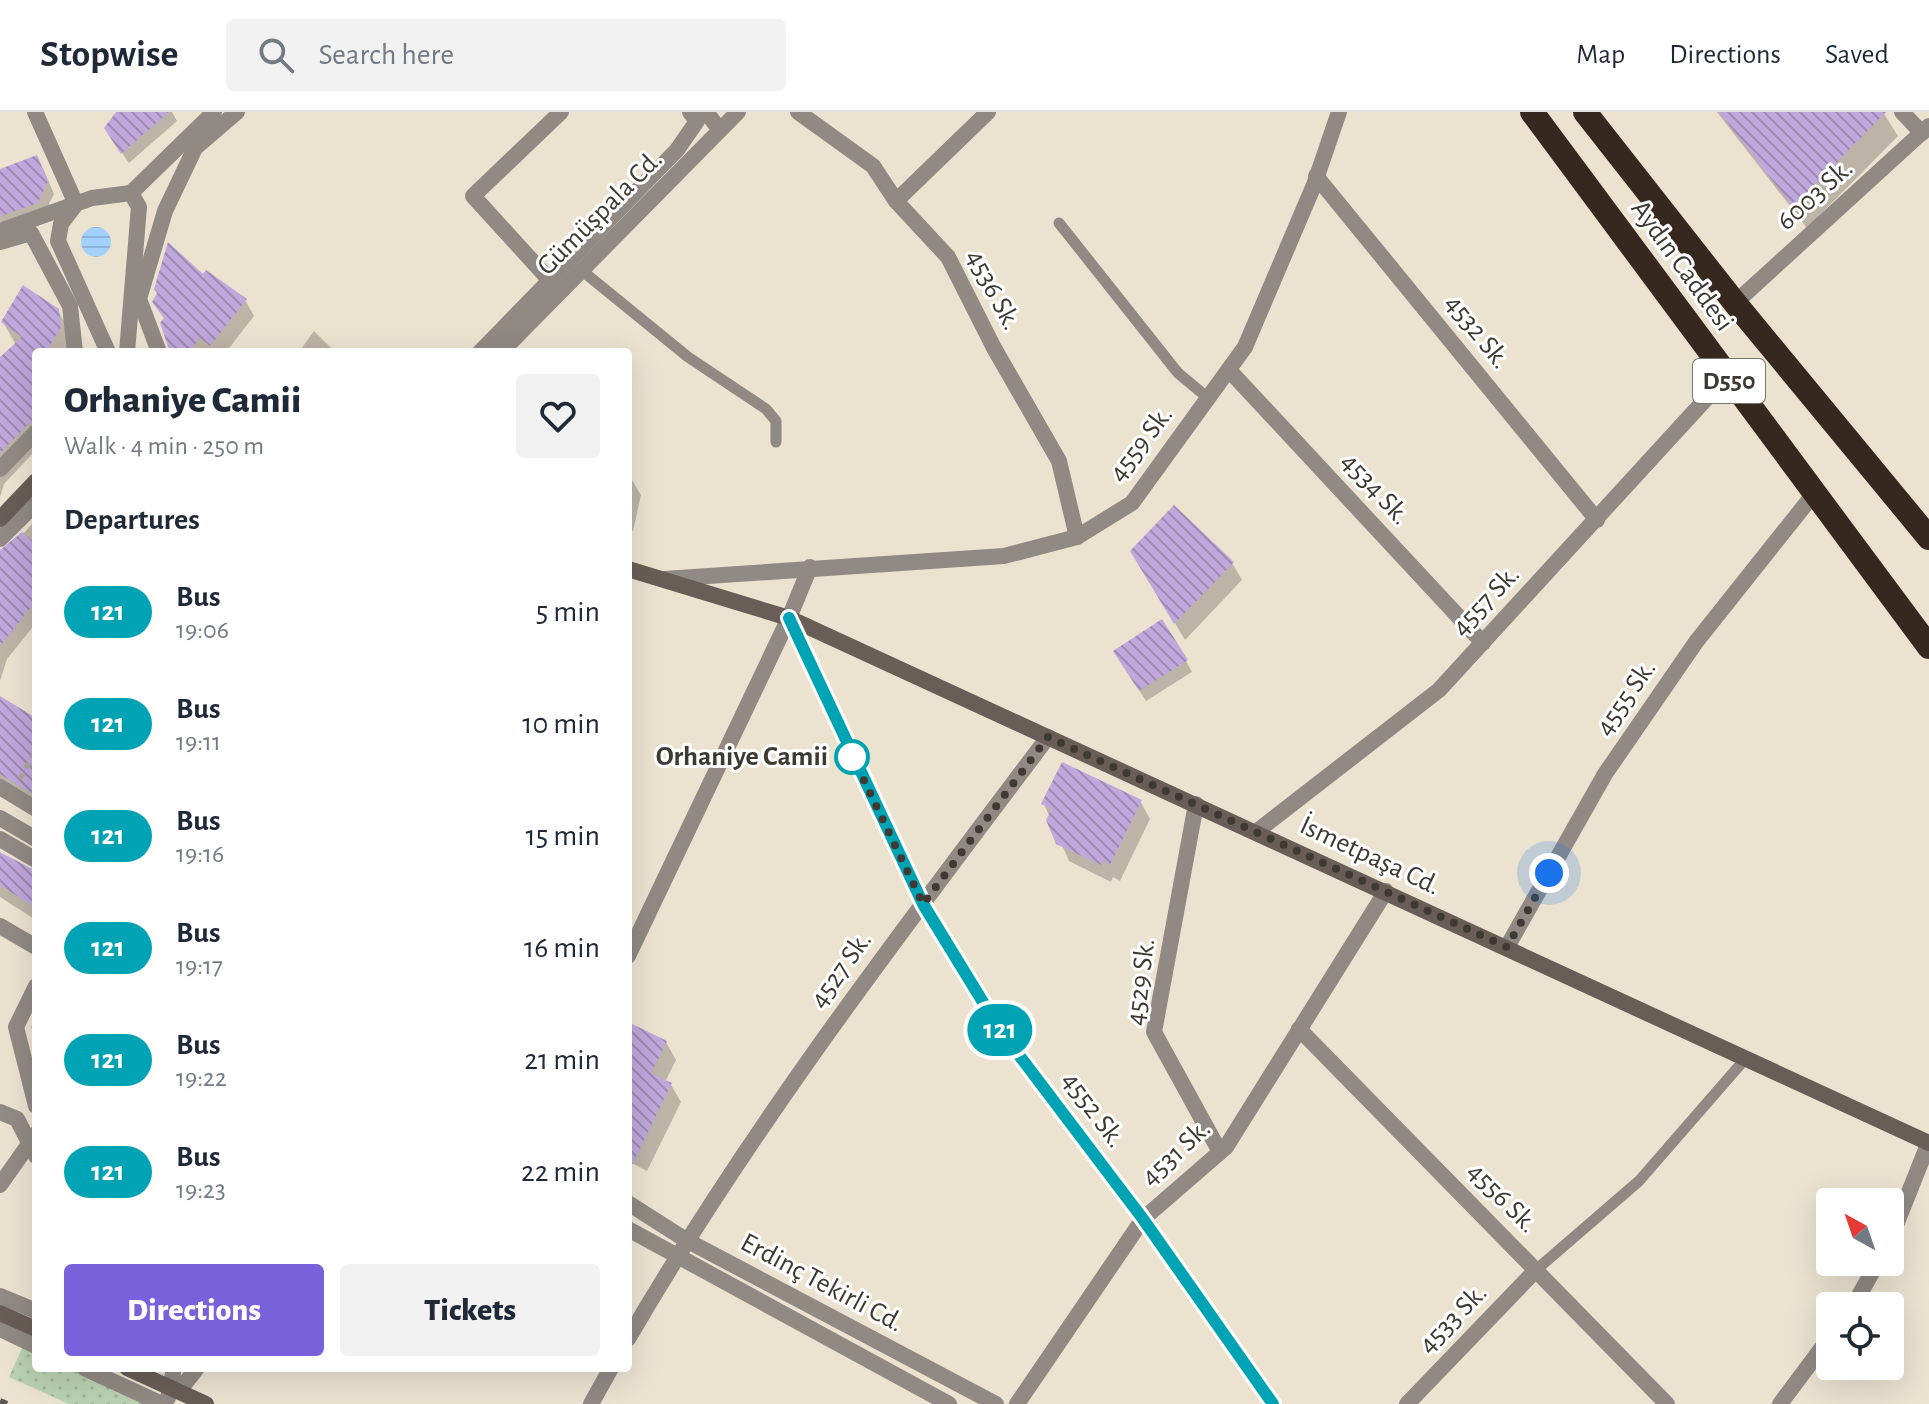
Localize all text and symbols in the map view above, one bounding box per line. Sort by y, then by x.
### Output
search box [226,19,786,91]
icon: search [254,33,298,77]
text: Stopwise [40,36,178,74]
text: Search here [318,40,454,70]
text: Map [1576,41,1625,69]
text: Directions [1669,41,1781,69]
text: Saved [1825,41,1889,69]
street label: Gümüşpala Cd. [532,145,668,281]
street label: 6003 Sk. [1772,154,1858,236]
street label: Aydın Caddesi [1625,195,1739,337]
street label: 4536 Sk. [960,245,1026,335]
street label: 4532 Sk. [1439,290,1515,374]
road number: D550 [1693,359,1765,403]
button: heart [516,374,600,458]
text: Orhaniye Camii [64,382,301,420]
street label: 4559 Sk. [1104,401,1178,487]
text: Walk · 4 min · 250 m [64,433,264,459]
street label: 4534 Sk. [1335,448,1415,530]
text: Departures [64,505,200,535]
street label: 4557 Sk. [1447,560,1525,642]
text: Bus [176,582,221,612]
text: 5 min [536,597,600,627]
text: 121 [91,598,125,626]
text: 19:06 [176,617,229,643]
street label: 4555 Sk. [1591,655,1661,741]
text: Bus [176,694,221,724]
text: 10 min [522,709,600,739]
text: 121 [91,710,125,738]
text: 19:11 [176,729,221,755]
marker: Orhaniye Camii [835,740,869,774]
place label: Orhaniye Camii [656,743,828,771]
text: Bus [176,806,221,836]
street label: İsmetpaşa Cd. [1295,809,1445,901]
text: 15 min [525,821,600,851]
text: 121 [91,822,125,850]
text: 19:16 [176,841,224,867]
your location [1529,853,1569,893]
text: Bus [176,918,221,948]
street label: 4527 Sk. [805,927,877,1013]
text: 16 min [524,933,600,963]
text: 121 [91,934,125,962]
street label: 4529 Sk. [1122,937,1160,1027]
text: 19:17 [176,953,223,979]
line badge: 121 [954,1004,1046,1056]
text: 121 [983,1016,1017,1044]
text: Bus [176,1030,221,1060]
text: 21 min [524,1045,600,1075]
text: 121 [91,1046,125,1074]
text: 19:22 [176,1065,227,1091]
street label: 4552 Sk. [1056,1067,1130,1153]
street label: 4531 Sk. [1136,1114,1216,1192]
text: Bus [176,1142,221,1172]
text: 22 min [521,1157,600,1187]
street label: 4556 Sk. [1461,1157,1543,1239]
text: 121 [91,1158,125,1186]
text: 19:23 [176,1177,226,1203]
north arrow [1816,1188,1904,1276]
map controls [1816,1188,1904,1380]
street label: Erdinç Tekirli Cd. [736,1228,908,1338]
button: Directions [64,1264,324,1356]
button: Tickets [340,1264,600,1356]
street label: 4533 Sk. [1413,1279,1493,1359]
button: locate [1816,1292,1904,1380]

